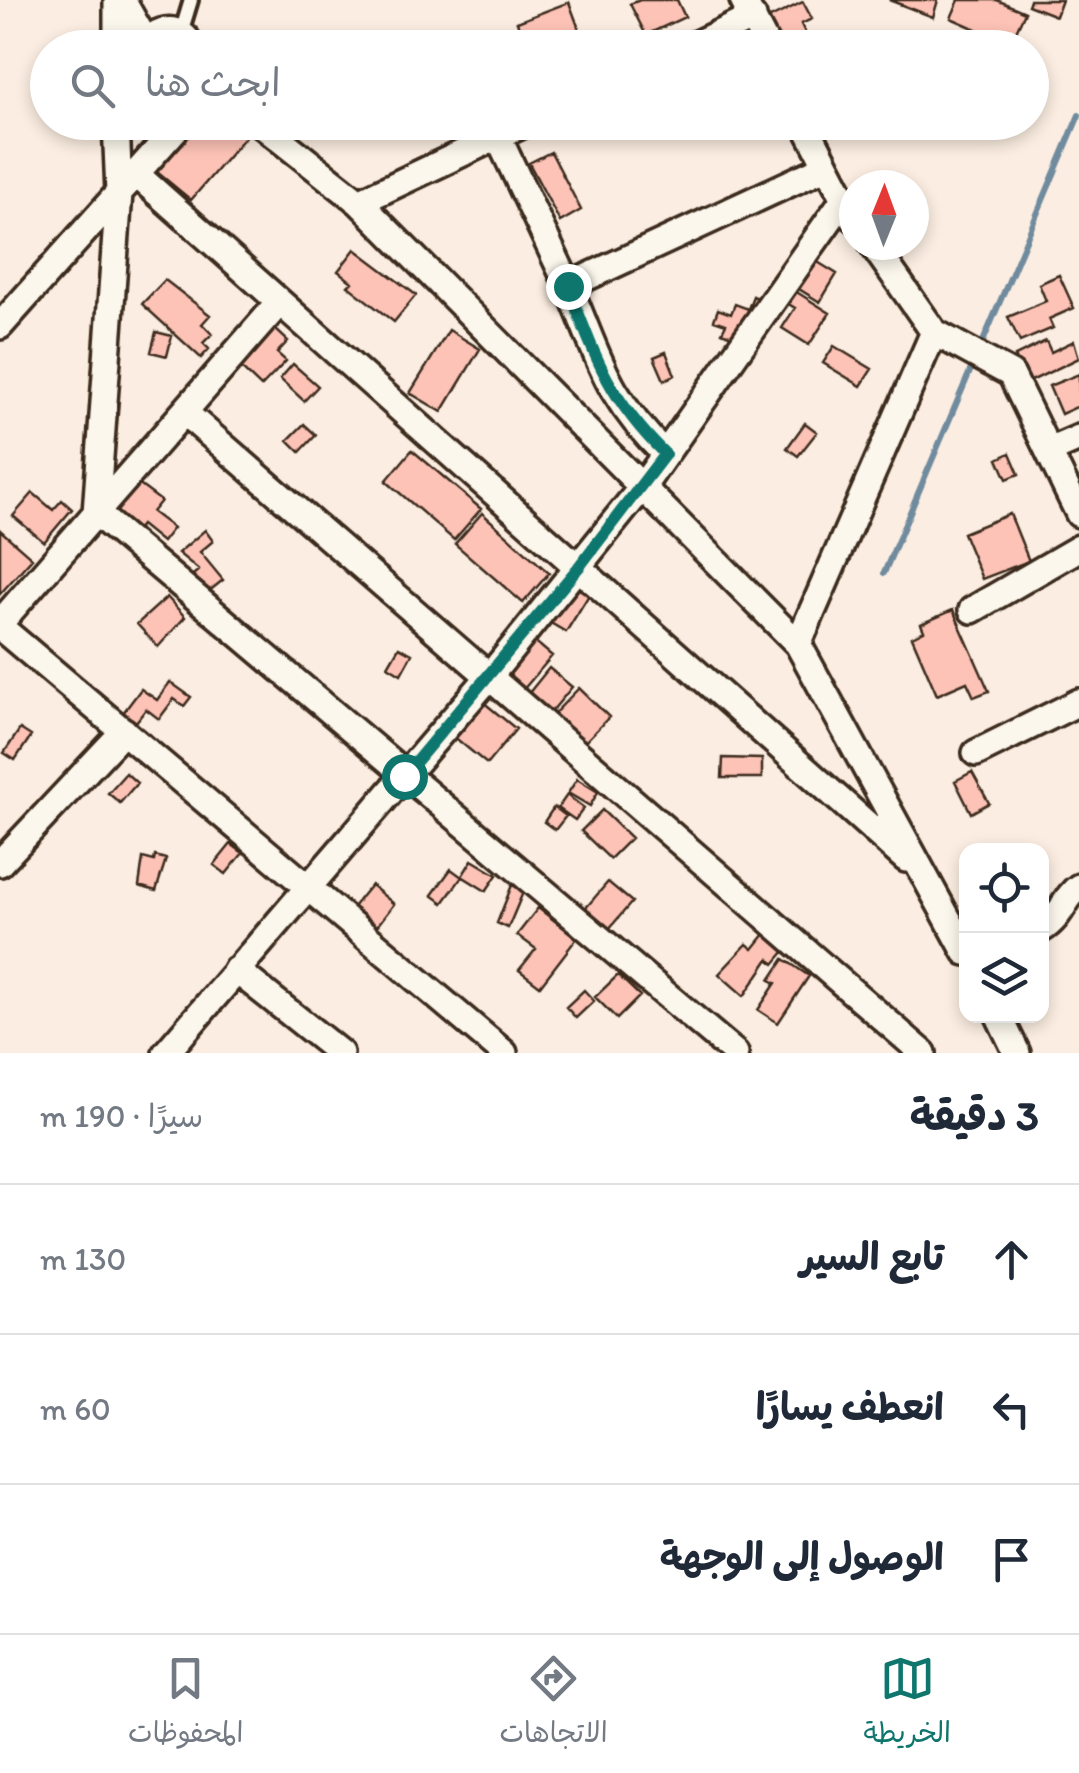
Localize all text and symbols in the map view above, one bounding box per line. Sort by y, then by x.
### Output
search box [30,30,1049,140]
icon: search [65,58,120,113]
text: ابحث هنا [145,60,281,106]
north arrow [839,170,929,260]
route end [546,264,592,310]
route start [382,754,428,800]
map controls [959,843,1049,1023]
button: locate [959,843,1049,933]
button: layers [959,933,1049,1023]
text: 3 دقيقة [910,1090,1039,1141]
text: سيرًا · 190 m [40,1097,203,1135]
icon: ahead [984,1232,1039,1287]
text: تابع السير [800,1234,944,1280]
text: 130 m [40,1240,126,1278]
icon: left [984,1382,1039,1437]
text: انعطف يسارًا [756,1384,944,1430]
text: 60 m [40,1390,111,1428]
icon: arrive [984,1532,1039,1587]
text: الوصول إلى الوجهة [660,1534,944,1580]
tab: المحفوظات [128,1651,243,1757]
tab: الاتجاهات [499,1651,608,1757]
tab: الخريطة [864,1651,951,1757]

